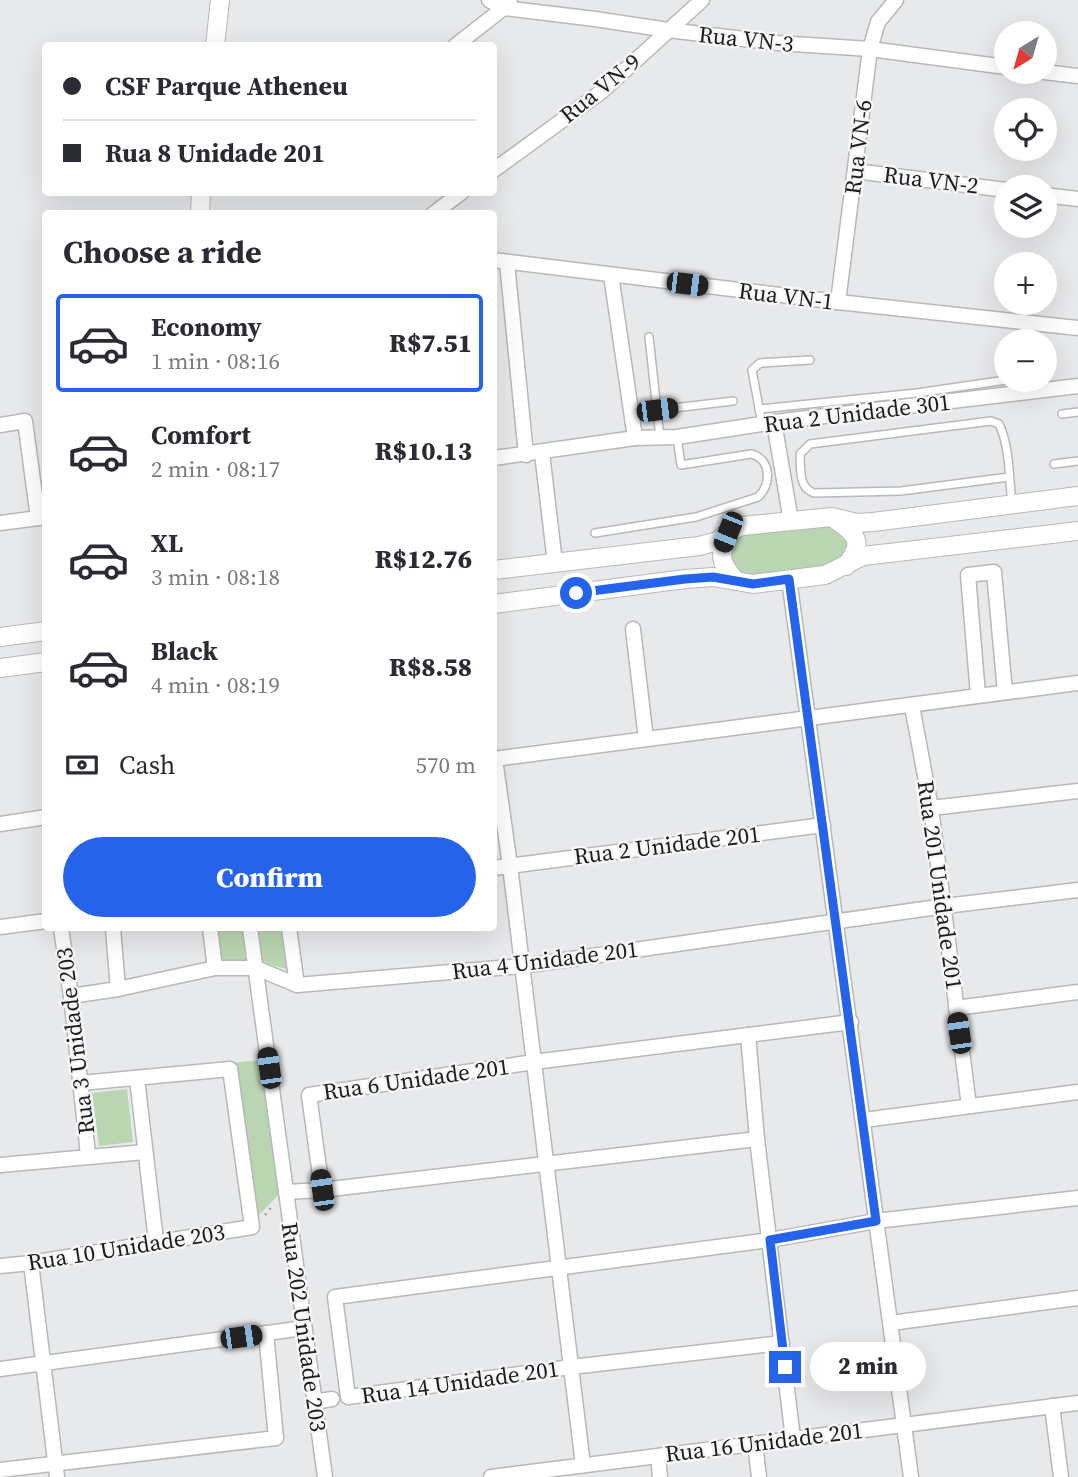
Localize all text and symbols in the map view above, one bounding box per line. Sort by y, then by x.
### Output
street label: Rua VN-3 [697,18,795,60]
north arrow [994,21,1057,84]
map controls [994,21,1057,392]
street label: Rua VN-9 [553,45,647,131]
text: CSF Parque Atheneu [105,68,348,104]
street label: Rua VN-6 [836,98,880,196]
button: locate [994,98,1057,161]
text: Rua 8 Unidade 201 [105,135,325,171]
street label: Rua VN-2 [882,158,980,202]
button: layers [994,175,1057,238]
text: Choose a ride [63,230,262,274]
button: + [994,252,1057,315]
car [665,271,710,297]
street label: Rua VN-1 [737,274,835,318]
text: Economy [151,309,262,345]
icon: car [67,312,130,375]
text: R$7.51 [389,325,472,361]
button: − [994,329,1057,392]
text: 1 min · 08:16 [151,345,280,377]
street label: Rua 2 Unidade 301 [762,386,952,440]
car [635,397,680,423]
text: Comfort [151,417,251,453]
icon: car [67,420,130,483]
text: R$10.13 [375,433,472,469]
text: 2 min · 08:17 [151,453,280,485]
car [711,509,746,555]
text: XL [151,525,183,561]
icon: car [67,528,130,591]
text: R$12.76 [375,541,472,577]
text: 3 min · 08:18 [151,561,280,593]
route start [560,577,592,609]
text: Black [151,633,218,669]
icon: car [67,636,130,699]
text: R$8.58 [389,649,472,685]
text: 4 min · 08:19 [151,669,280,701]
icon: cash [63,746,101,784]
text: Cash [119,747,175,783]
text: 570 m [415,749,476,781]
street label: Rua 201 Unidade 201 [909,778,971,992]
street label: Rua 2 Unidade 201 [572,818,762,872]
button: Confirm [63,837,476,917]
street label: Rua 4 Unidade 201 [450,933,640,987]
street label: Rua 3 Unidade 203 [48,946,102,1136]
car [946,1011,973,1055]
car [256,1046,283,1090]
street label: Rua 6 Unidade 201 [321,1050,511,1108]
car [309,1168,336,1212]
street label: Rua 10 Unidade 203 [25,1216,227,1278]
street label: Rua 202 Unidade 203 [273,1220,335,1434]
car [219,1324,264,1350]
callout: 2 min [810,1342,925,1392]
text: 2 min [838,1350,898,1382]
route end [769,1351,801,1383]
street label: Rua 14 Unidade 201 [359,1352,561,1412]
street label: Rua 16 Unidade 201 [663,1414,865,1470]

